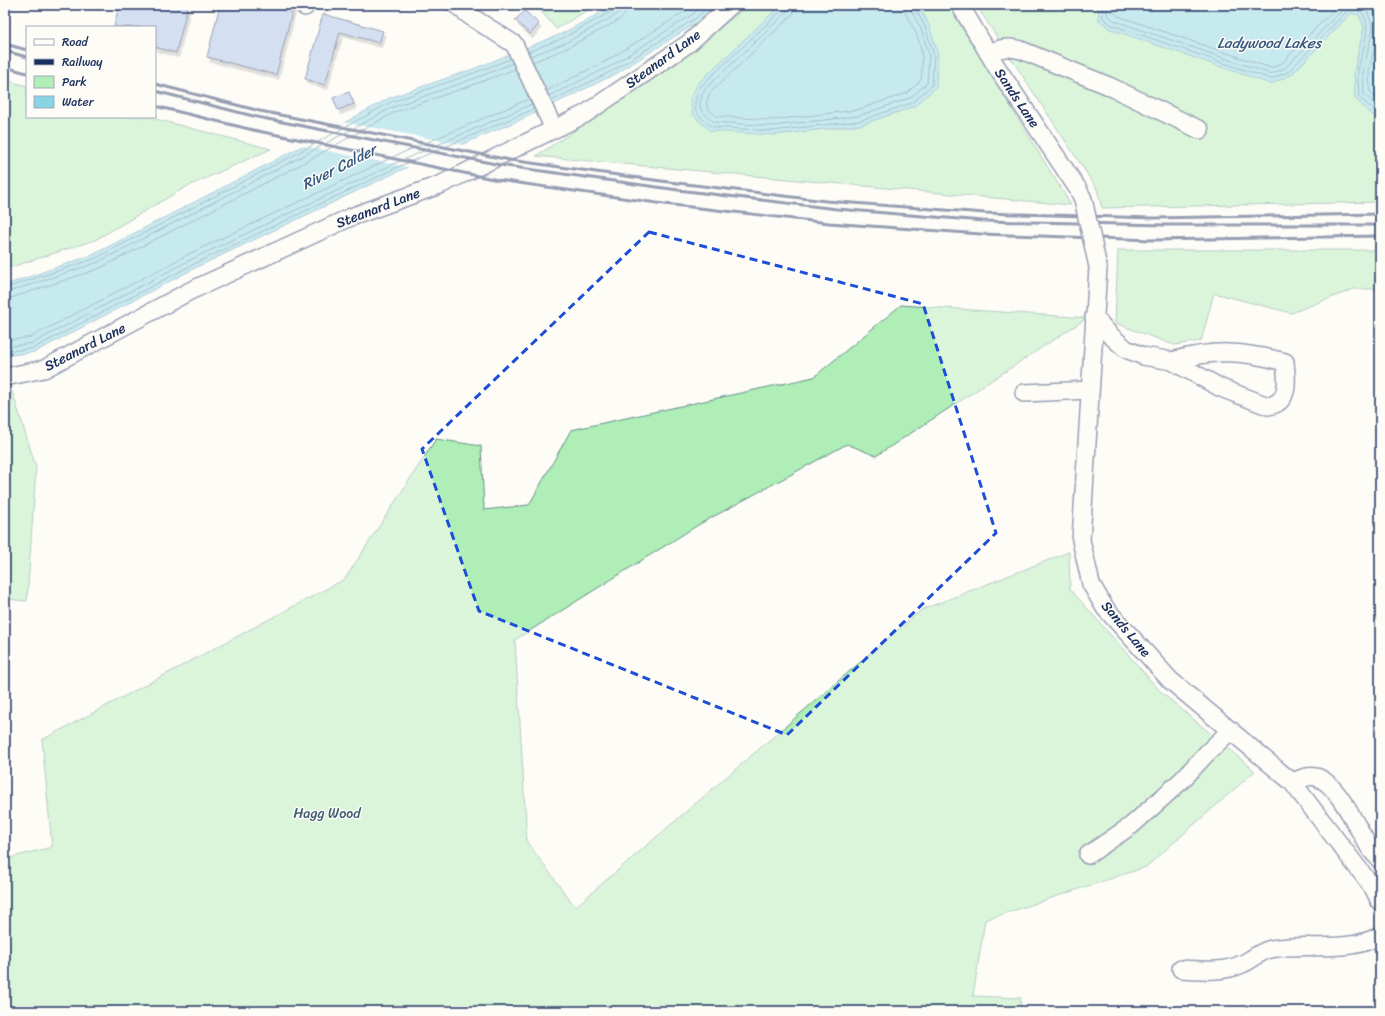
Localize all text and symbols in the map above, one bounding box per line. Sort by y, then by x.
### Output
street label: Steanard Lane [620,23,706,95]
legend [26,26,156,118]
water label: Ladywood Lakes [1217,30,1323,56]
text: Road [62,31,89,53]
text: Railway [62,51,103,73]
street label: Sands Lane [988,63,1046,133]
text: Park [62,71,87,93]
text: Water [62,91,95,113]
water label: River Calder [297,136,383,197]
street label: Steanard Lane [332,180,424,236]
street label: Steanard Lane [40,316,130,378]
street label: Sands Lane [1095,595,1158,663]
park label: Hagg Wood [293,801,362,826]

